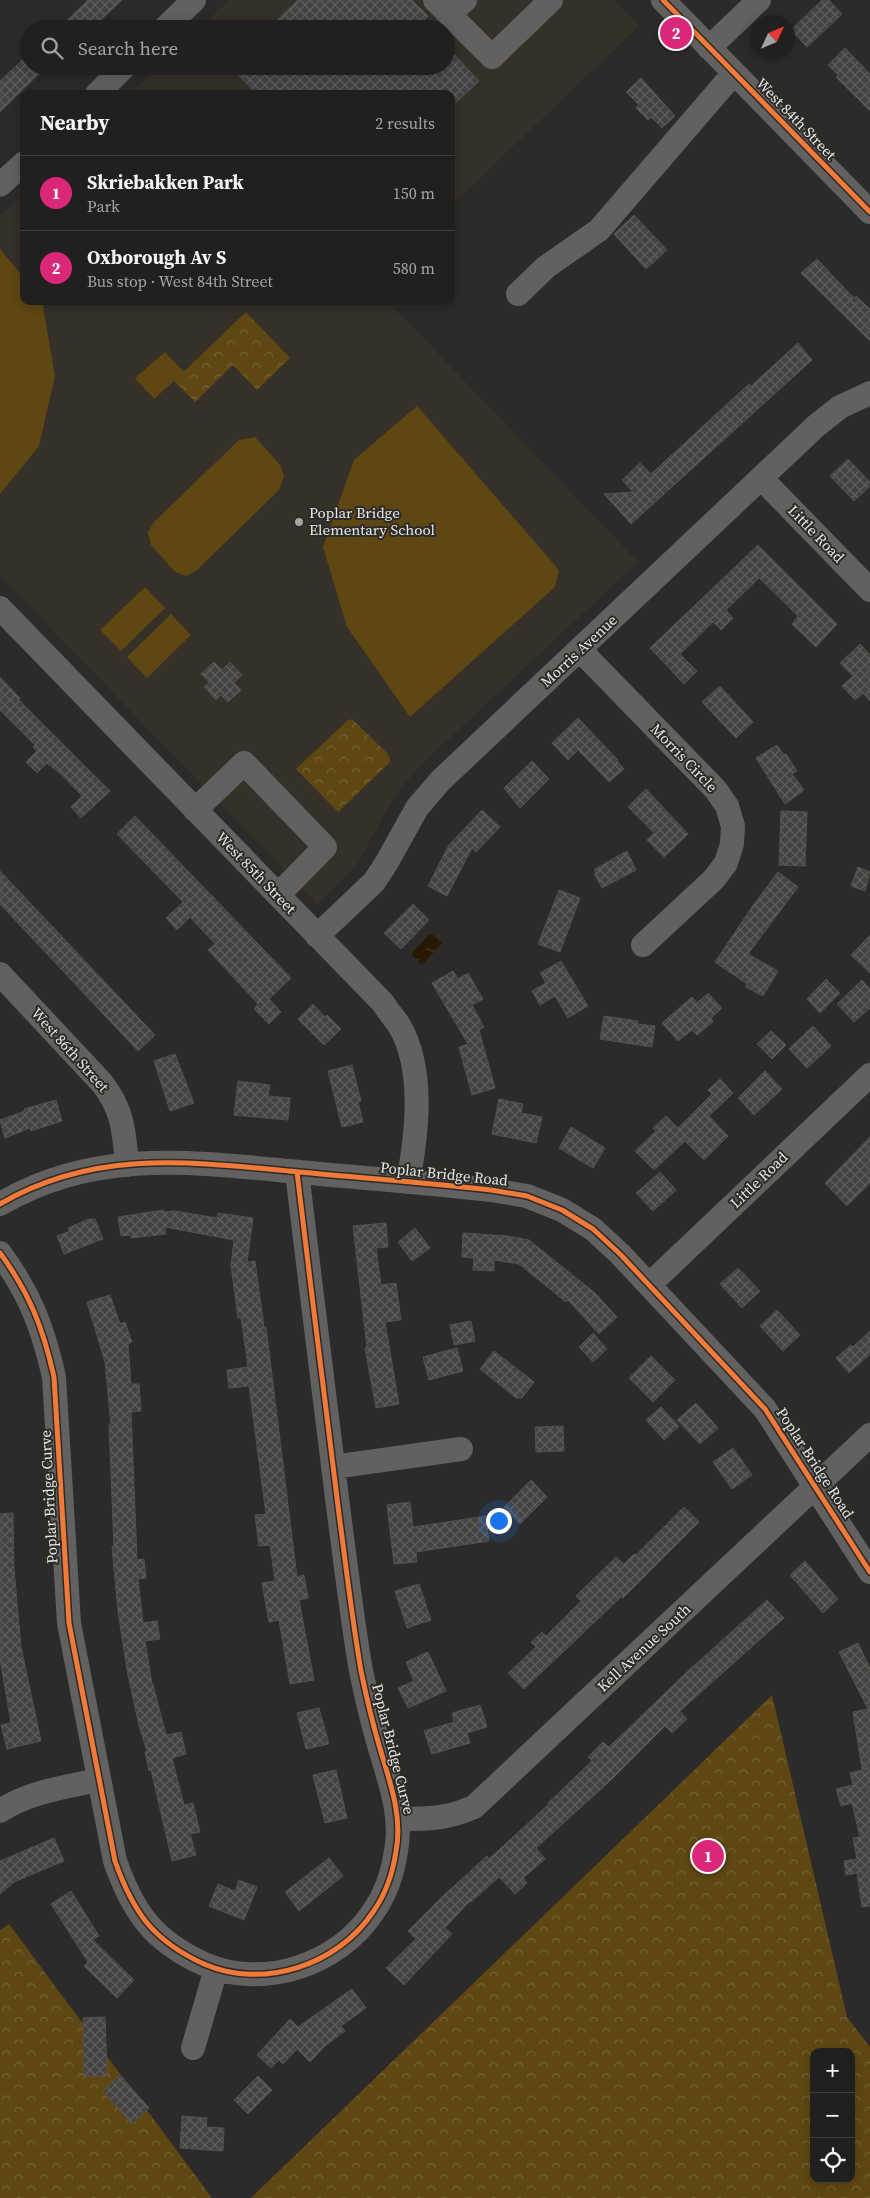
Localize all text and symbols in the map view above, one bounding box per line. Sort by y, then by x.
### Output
pin: 2 [660,14,692,52]
north arrow [750,15,795,60]
search box [20,20,455,75]
icon: search [38,34,66,62]
text: Search here [78,35,178,61]
street label: West 84th Street [752,73,841,165]
text: Nearby [40,108,110,137]
text: 2 results [375,112,435,134]
text: Skriebakken Park [87,169,244,195]
text: 1 [52,182,60,204]
text: 150 m [393,182,435,204]
text: Park [87,195,120,217]
text: Oxborough Av S [87,244,226,270]
text: 2 [52,257,60,279]
text: 580 m [393,257,435,279]
text: Bus stop · West 84th Street [87,270,273,292]
street label: Little Road [783,500,850,568]
place label: Poplar Bridge Elementary School [309,502,436,540]
marker: Poplar Bridge Elementary School [293,516,305,528]
street label: Morris Avenue [536,609,622,692]
street label: Morris Circle [646,719,723,797]
street label: West 85th Street [212,827,301,919]
street label: West 86th Street [27,1003,114,1097]
street label: Little Road [725,1146,793,1213]
street label: Poplar Bridge Road [379,1156,509,1191]
street label: Poplar Bridge Road [772,1403,859,1523]
street label: Poplar Bridge Curve [34,1429,62,1564]
your location [486,1508,512,1534]
street label: Kell Avenue South [592,1599,695,1696]
street label: Poplar Bridge Curve [367,1681,420,1817]
pin: 1 [692,1837,724,1875]
map controls [810,2048,855,2183]
button: + [810,2048,855,2093]
button: − [810,2093,855,2138]
button: locate [810,2138,855,2183]

